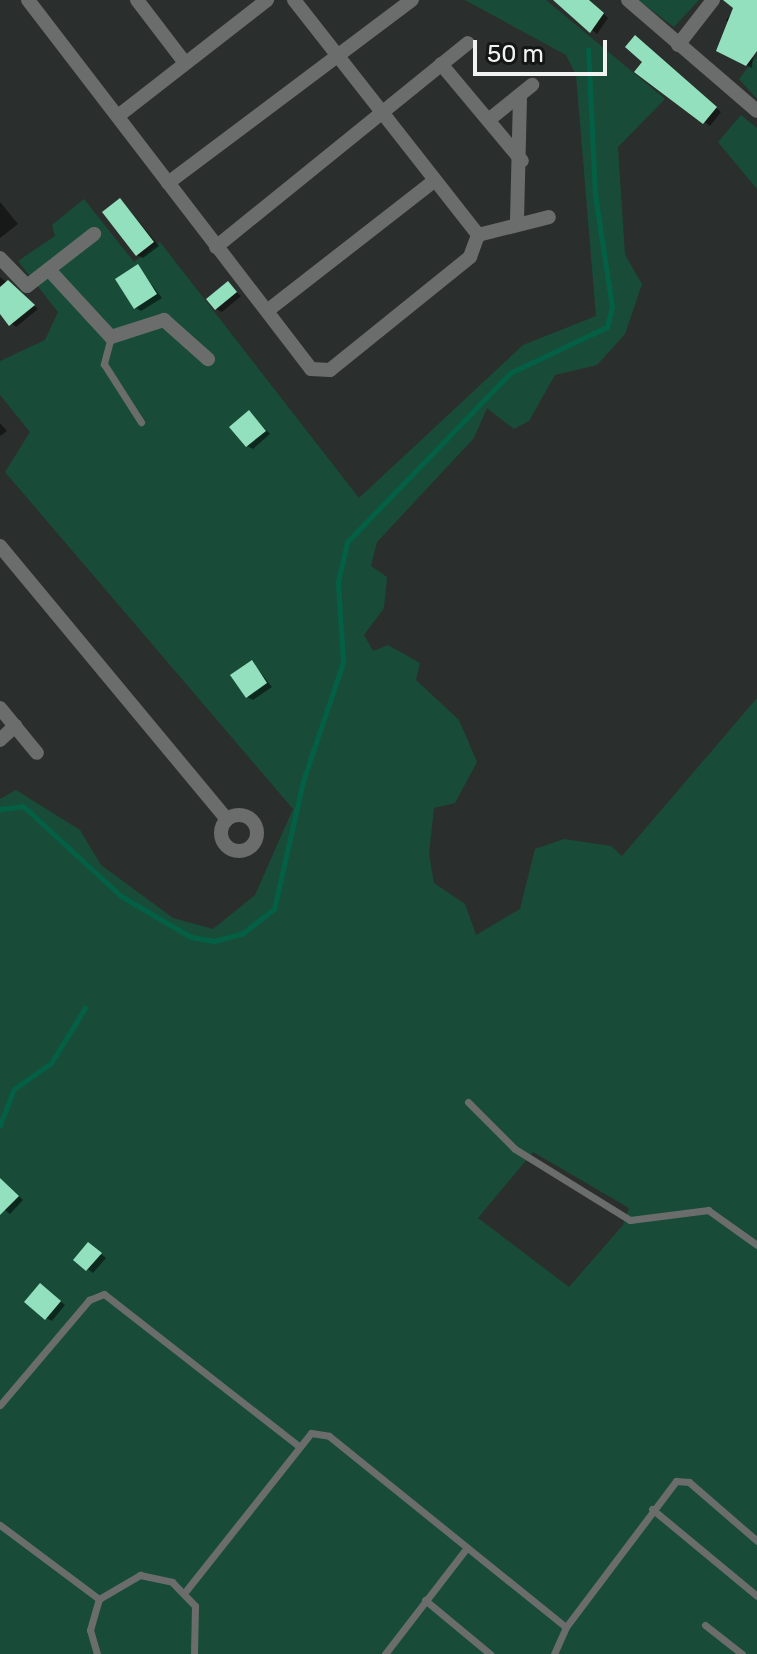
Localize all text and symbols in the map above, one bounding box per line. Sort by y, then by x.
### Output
scale bar [477,24,611,74]
text: 50 m [487,40,544,68]

